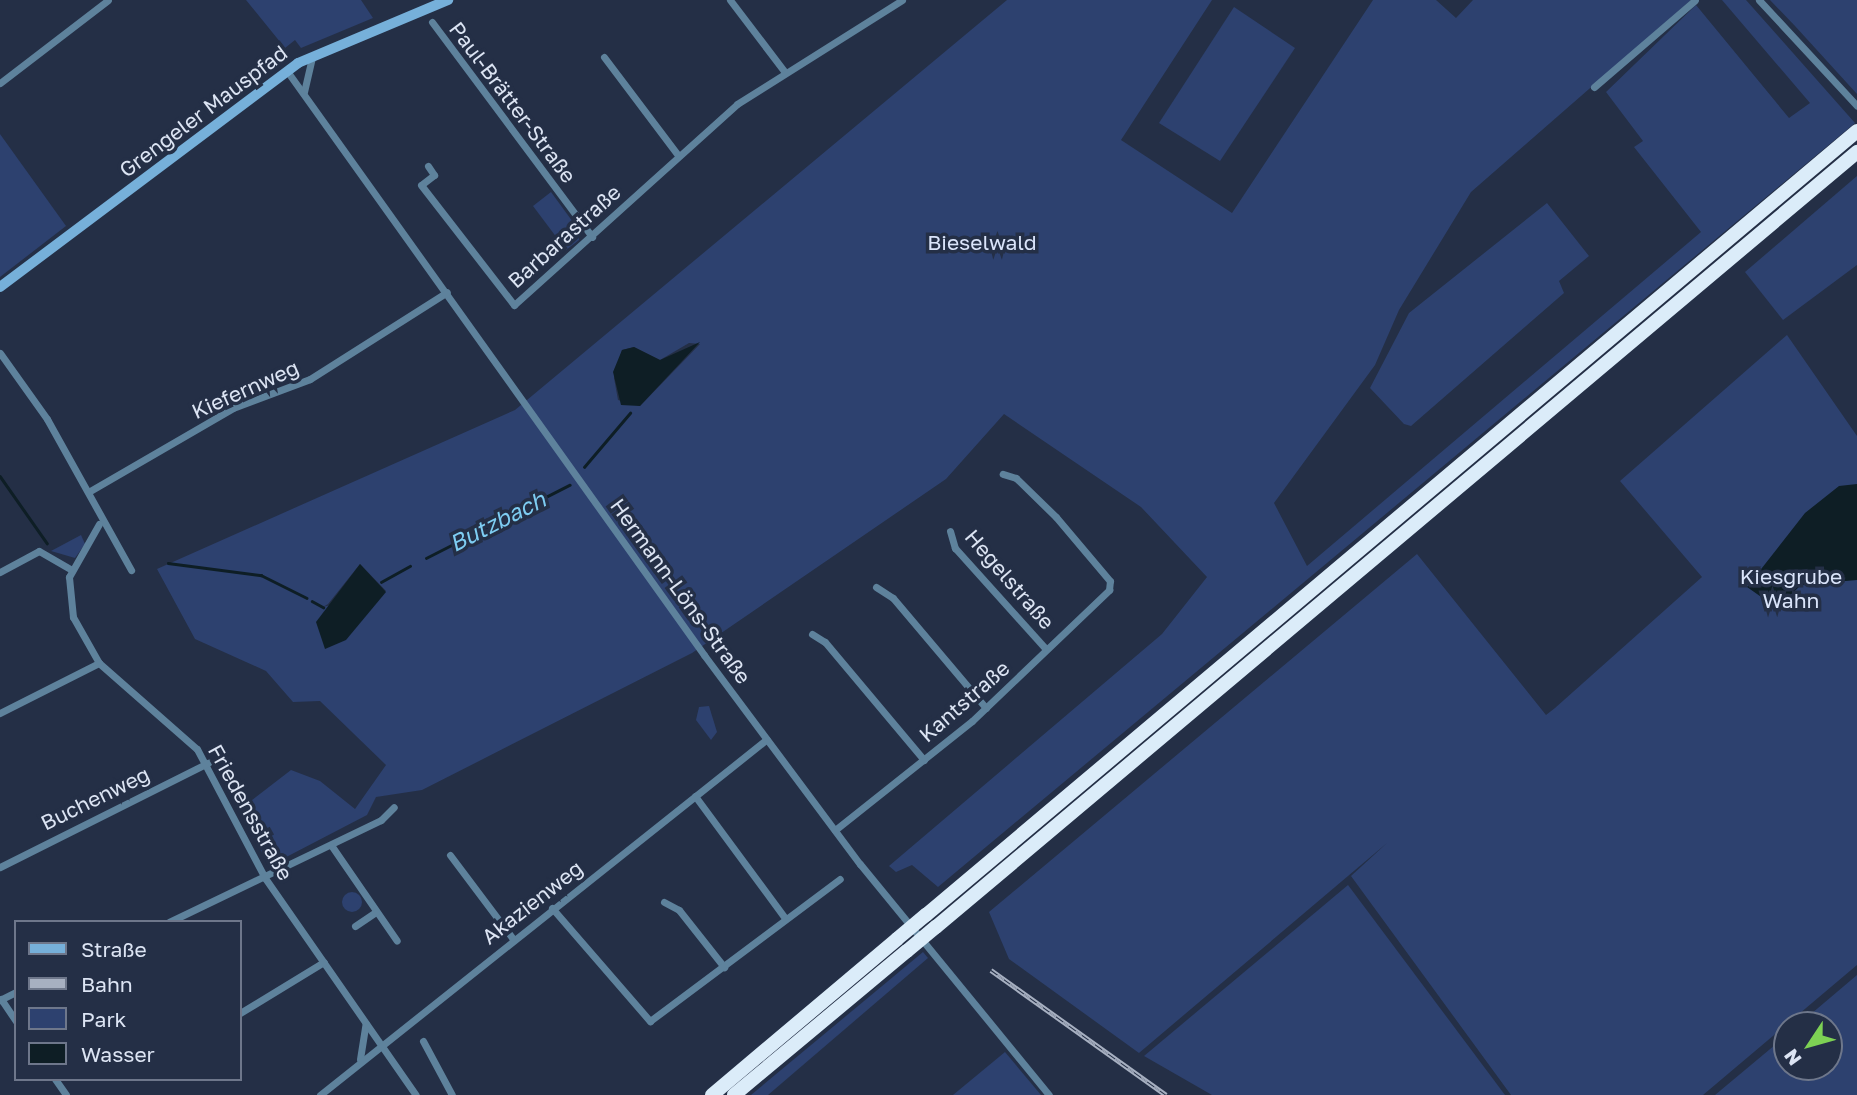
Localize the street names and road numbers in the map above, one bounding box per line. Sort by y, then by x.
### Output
street label: Paul-Brätter-Straße [444,17,582,187]
street label: Grengeler Mauspfad [114,40,292,182]
street label: Barbarastraße [503,179,625,293]
street label: Kiefernweg [188,354,302,424]
street label: Hermann-Löns-Straße [605,494,757,688]
street label: Hegelstraße [960,524,1060,634]
street label: Kantstraße [914,655,1014,747]
street label: Friedensstraße [203,740,299,884]
street label: Buchenweg [36,761,154,835]
street label: Akazienweg [477,855,587,949]

